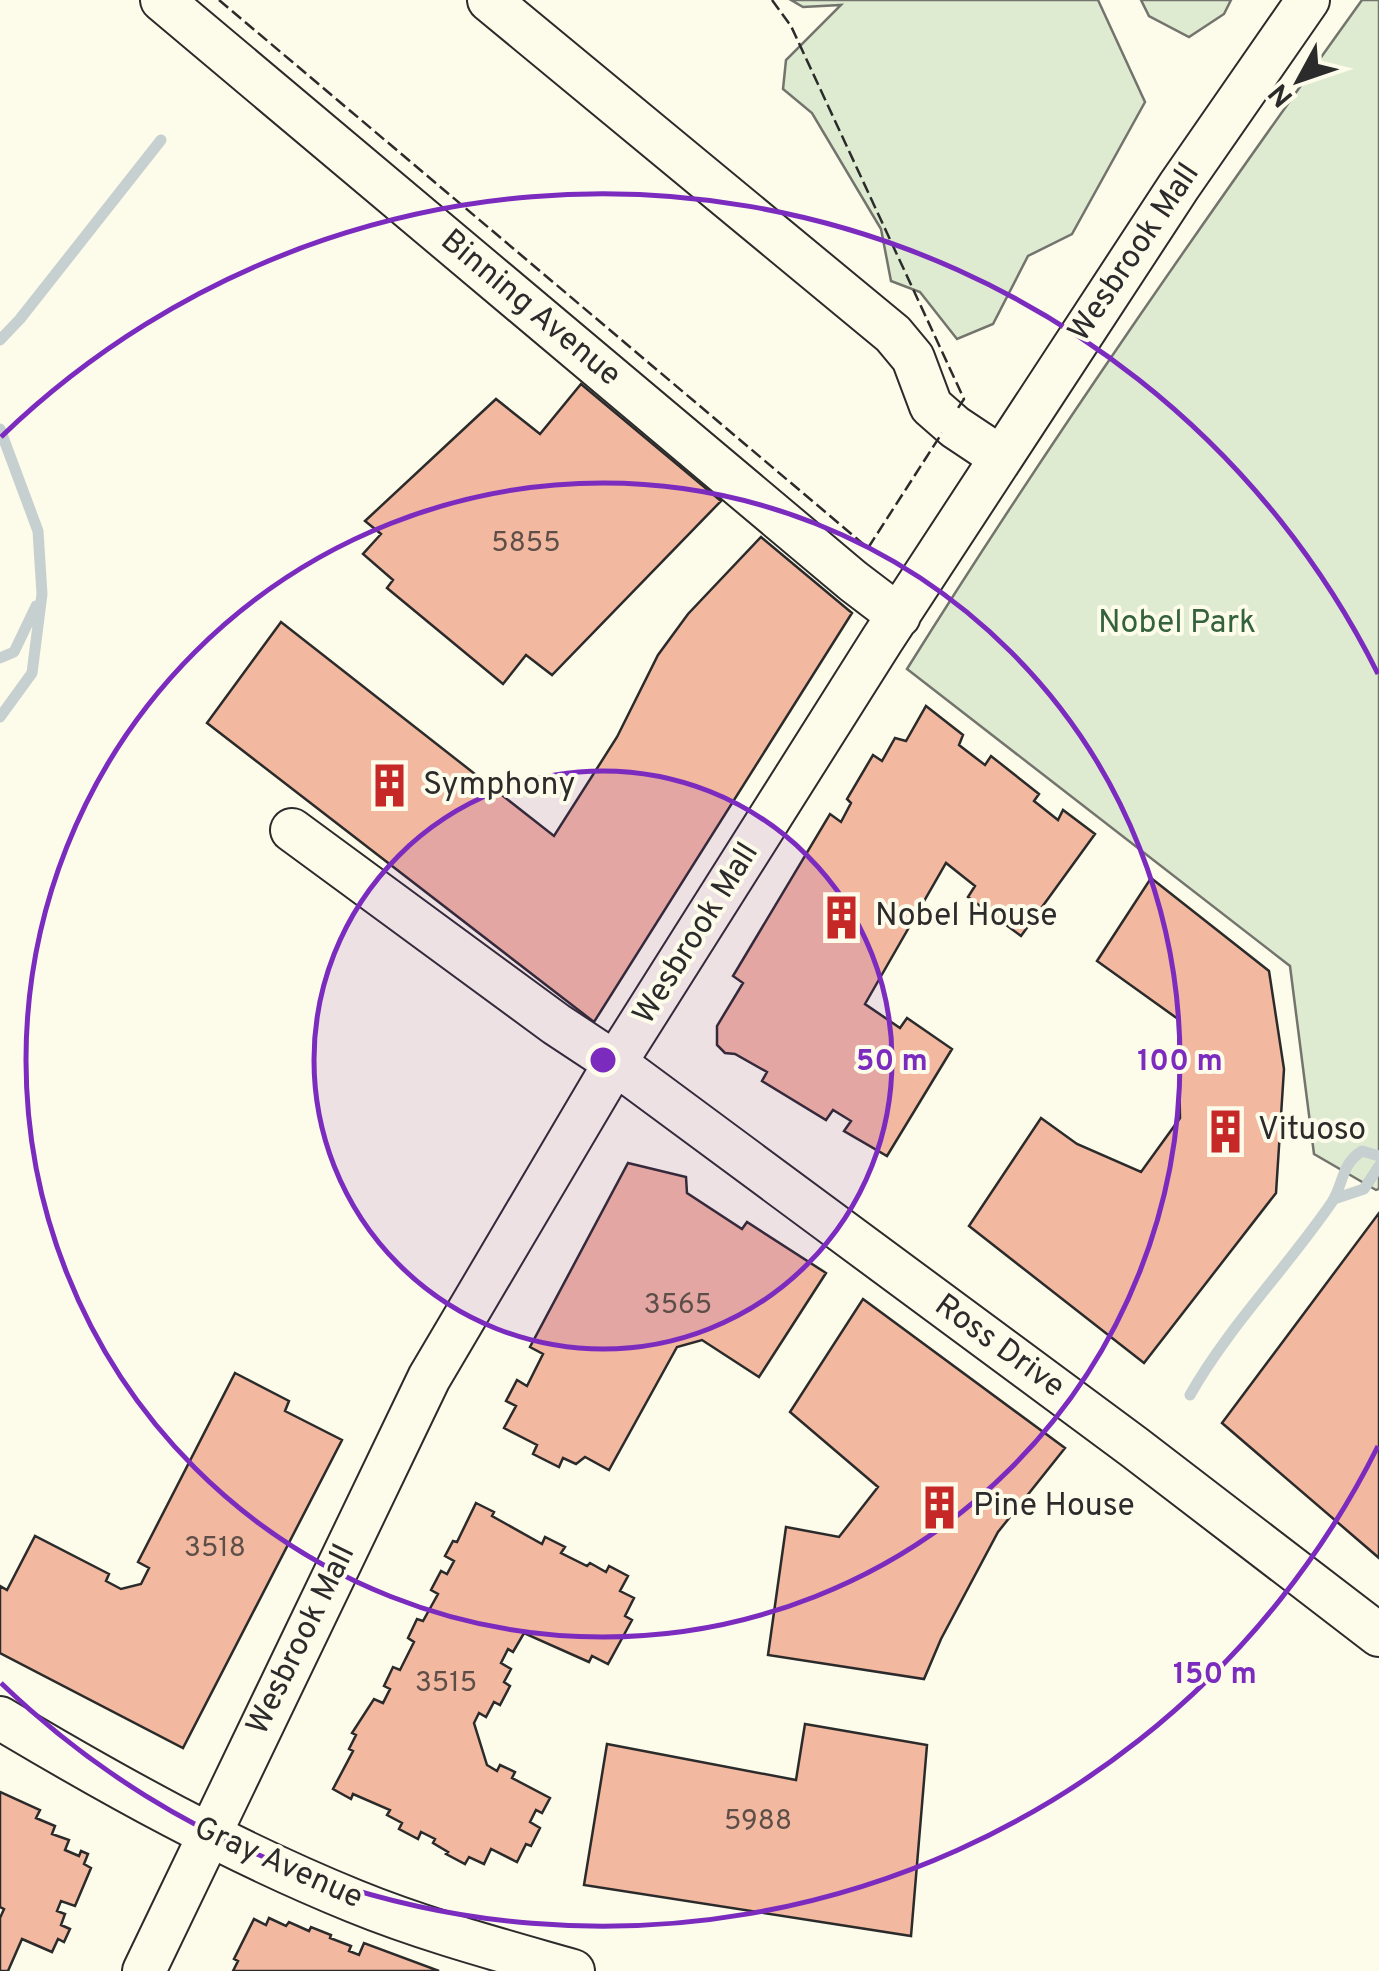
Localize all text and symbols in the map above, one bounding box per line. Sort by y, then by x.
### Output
north arrow [1249,30,1349,130]
text: N [1262,75,1302,113]
street label: Wesbrook Mall [1061,156,1209,350]
street label: Binning Avenue [432,222,628,396]
house number: 5855 [491,526,561,562]
park label: Nobel Park [1098,604,1256,644]
building icon: Symphony [366,762,414,810]
place label: Symphony [423,766,575,806]
street label: Wesbrook Mall [625,836,769,1032]
building icon: Nobel House [818,893,866,941]
place label: Nobel House [875,897,1057,937]
centre of rings [585,1042,621,1078]
text: 50 m [856,1044,928,1081]
text: 100 m [1137,1044,1223,1081]
building icon: Vituoso [1201,1107,1249,1155]
place label: Vituoso [1258,1111,1366,1151]
street label: Ross Drive [926,1286,1072,1408]
house number: 3565 [644,1288,712,1324]
building icon: Pine House [916,1483,964,1531]
place label: Pine House [973,1487,1135,1527]
house number: 3518 [184,1531,246,1567]
street label: Wesbrook Mall [239,1538,365,1742]
text: 150 m [1173,1657,1257,1694]
house number: 3515 [415,1666,477,1702]
house number: 5988 [724,1804,792,1840]
street label: Gray Avenue [187,1809,369,1919]

